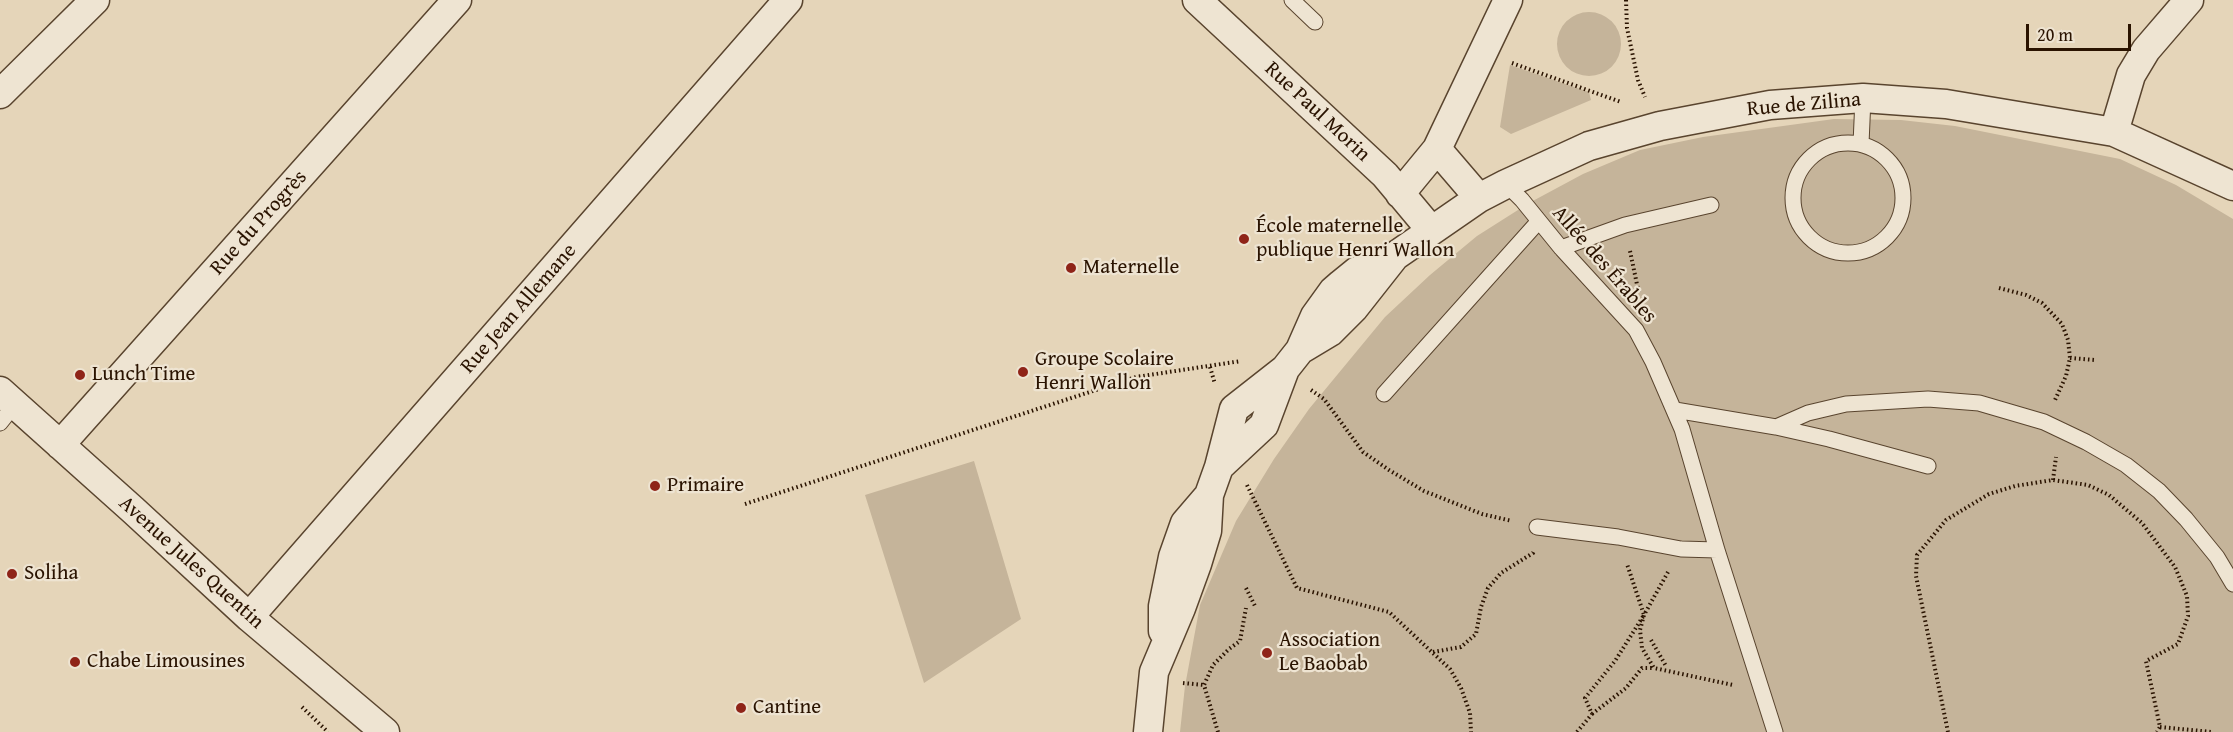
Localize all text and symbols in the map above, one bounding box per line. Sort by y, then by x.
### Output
scale bar [2029,12,2134,50]
text: 20 m [2037,21,2073,48]
street label: Rue Paul Morin [1259,57,1375,167]
street label: Rue de Zilina [1746,87,1862,123]
street label: Rue du Progrès [205,165,313,281]
street label: Allée des Érables [1546,201,1662,329]
place label: École maternelle publique Henri Wallon [1256,214,1454,264]
marker: École maternelle publique Henri Wallon [1237,232,1251,246]
street label: Rue Jean Allemane [456,239,582,379]
place label: Maternelle [1083,255,1179,281]
marker: Maternelle [1064,261,1078,275]
place label: Groupe Scolaire Henri Wallon [1035,347,1174,397]
place label: Lunch Time [92,362,195,388]
marker: Groupe Scolaire Henri Wallon [1016,365,1030,379]
marker: Lunch Time [73,368,87,382]
place label: Primaire [667,473,744,499]
marker: Primaire [648,479,662,493]
street label: Avenue Jules Quentin [113,491,269,635]
place label: Soliha [24,561,78,587]
marker: Soliha [5,567,19,581]
place label: Association Le Baobab [1279,628,1380,678]
marker: Association Le Baobab [1260,646,1274,660]
place label: Chabe Limousines [87,649,245,675]
marker: Chabe Limousines [68,655,82,669]
place label: Cantine [753,695,821,721]
marker: Cantine [734,701,748,715]

